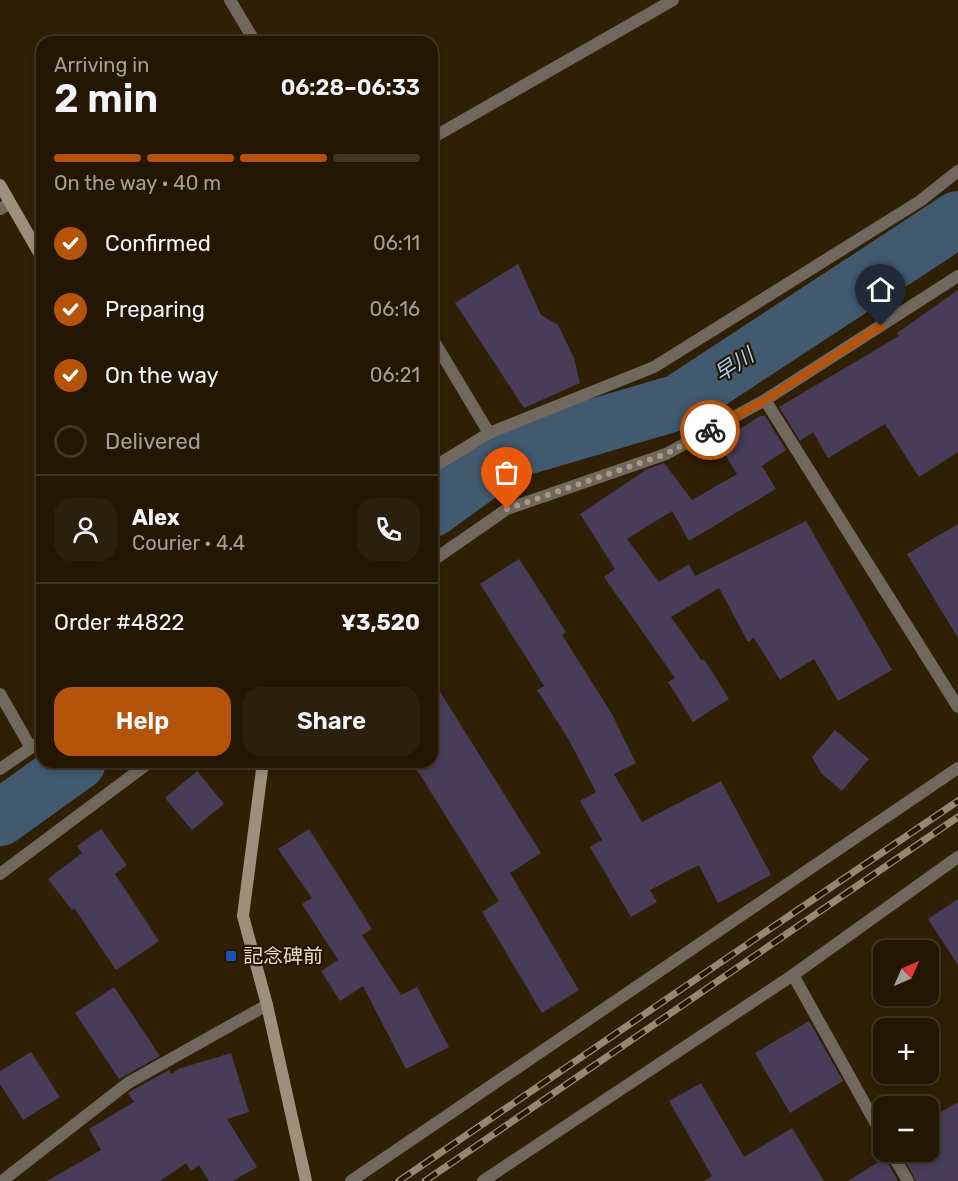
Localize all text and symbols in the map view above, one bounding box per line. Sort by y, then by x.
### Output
text: Arriving in [54,53,149,77]
text: 06:28–06:33 [281,74,420,101]
text: 2 min [54,76,158,122]
text: On the way · 40 m [54,171,221,195]
icon: check [54,227,87,260]
text: Confirmed [105,230,211,257]
text: 06:11 [373,231,420,255]
pin [855,264,906,326]
icon: home [864,273,897,306]
icon: check [54,293,87,326]
text: Preparing [105,296,205,323]
text: 06:16 [370,297,420,321]
water label: 早川 [709,342,760,387]
icon: check [54,359,87,392]
text: On the way [105,362,219,389]
text: 06:21 [370,363,420,387]
courier [680,400,740,460]
icon: bike [694,414,727,447]
text: Delivered [105,428,201,455]
pin [481,447,532,509]
icon: bag [490,456,523,489]
button: person [54,498,117,561]
button: phone [357,498,420,561]
text: Alex [132,504,180,531]
text: Courier · 4.4 [132,531,245,555]
text: Order #4822 [54,609,185,636]
text: ¥3,520 [341,609,420,636]
button: Help [54,687,231,756]
button: Share [243,687,420,756]
north arrow [873,940,939,1006]
map controls [873,940,939,1162]
place label: 記念碑前 [243,944,323,968]
marker: 記念碑前 [224,949,238,963]
button: + [873,1018,939,1084]
button: − [873,1096,939,1162]

